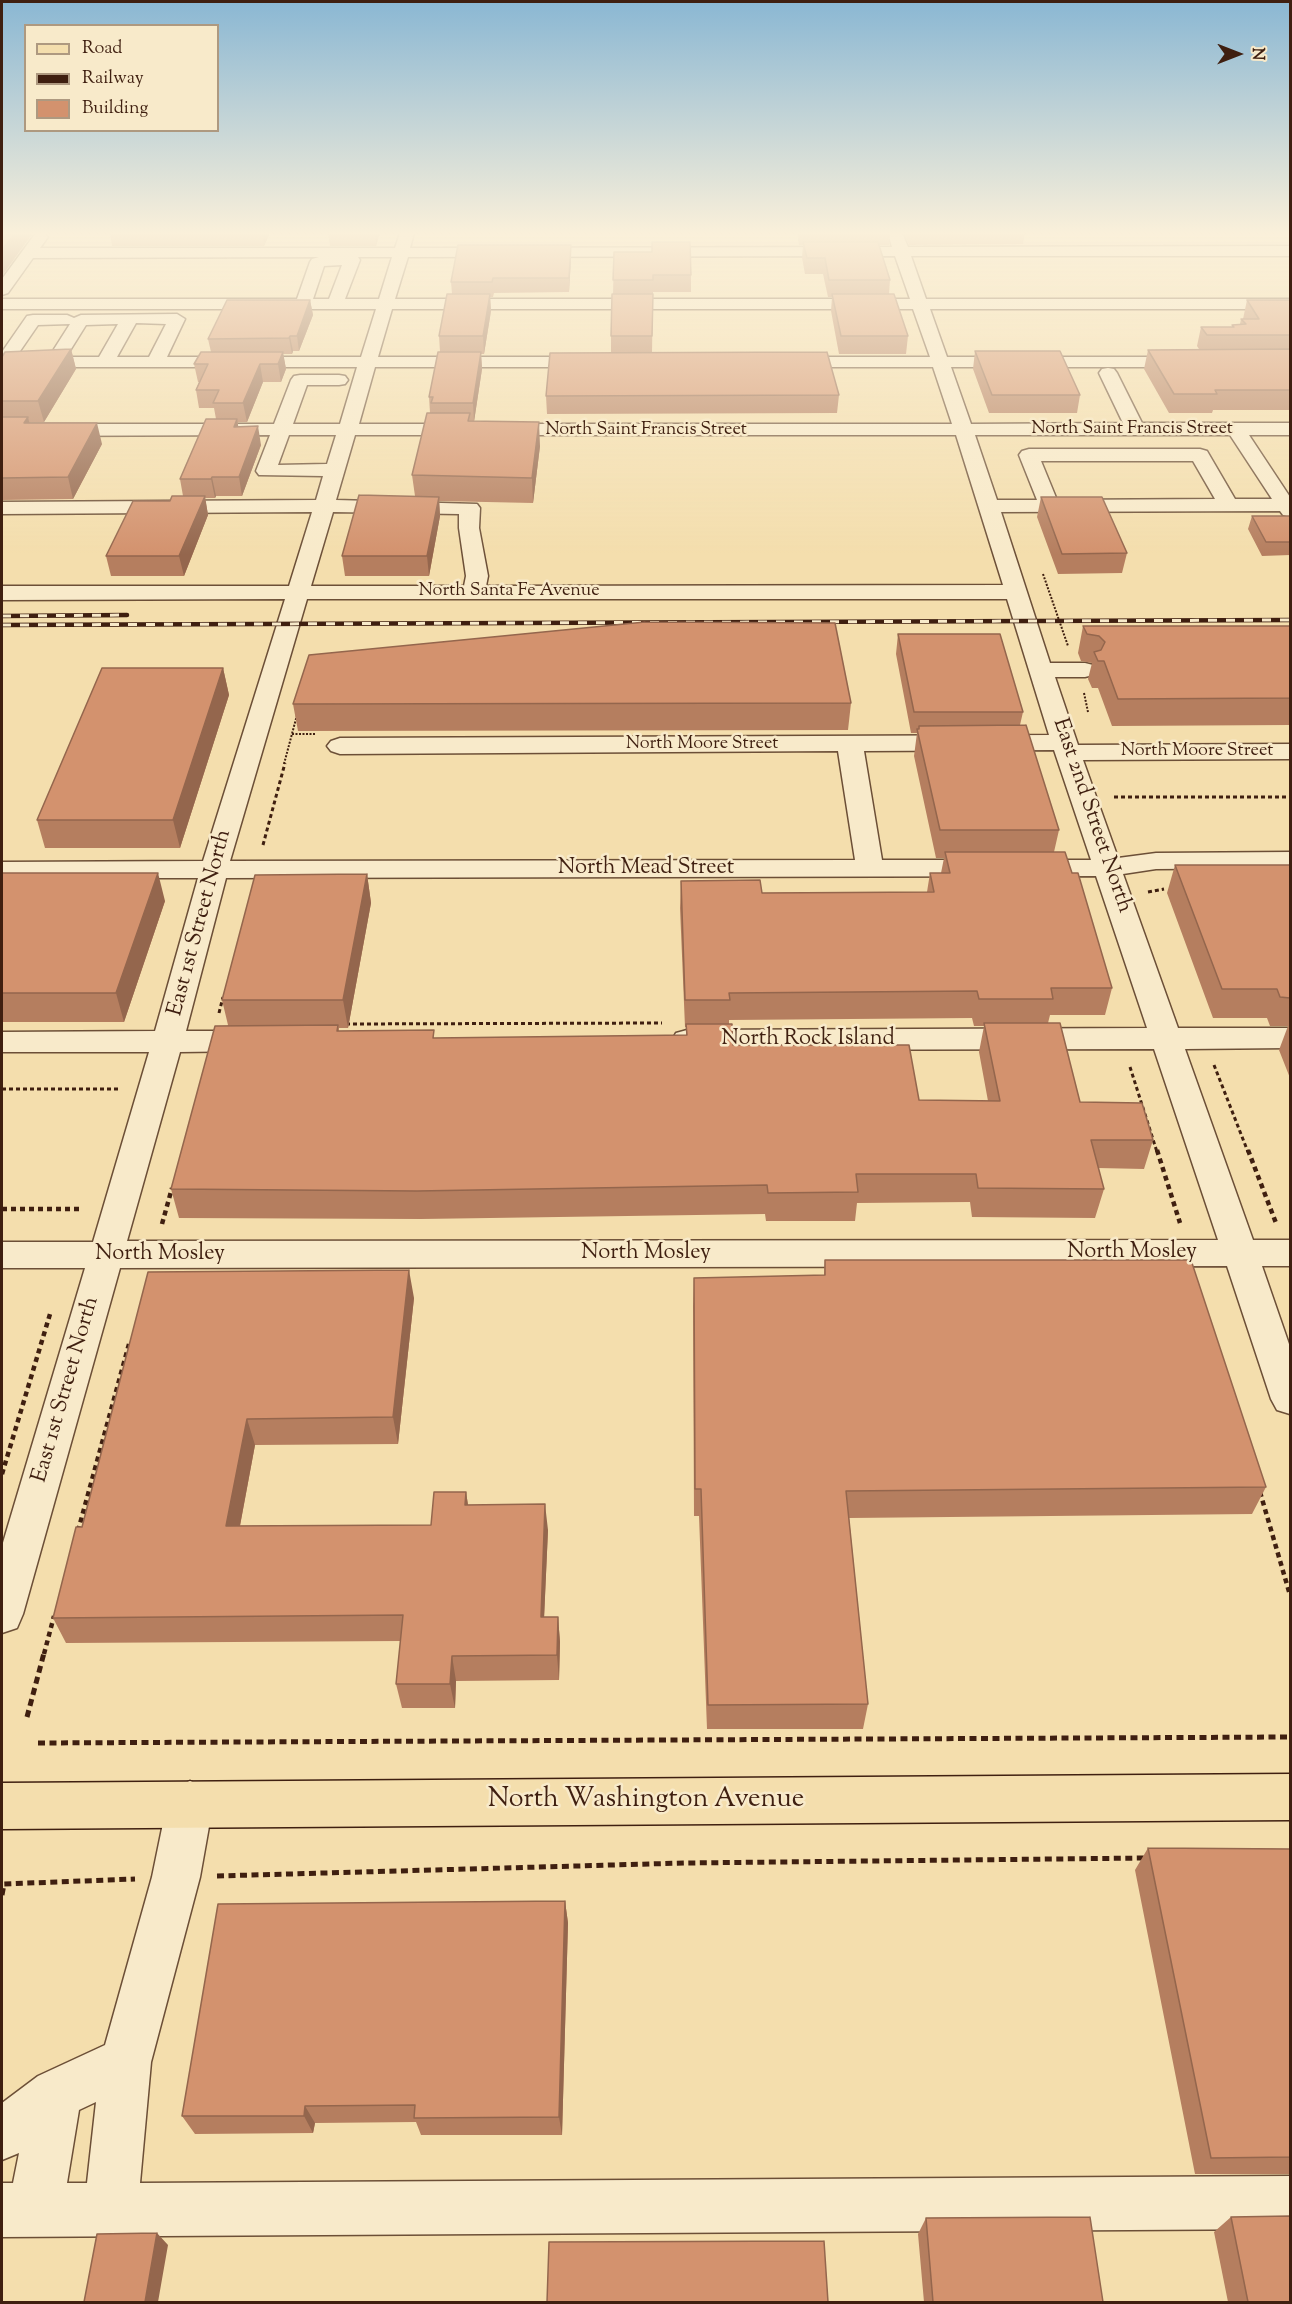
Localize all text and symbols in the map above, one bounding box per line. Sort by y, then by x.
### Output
legend [24,24,219,132]
north arrow [1208,24,1268,84]
text: Road [82,36,122,62]
text: N [1245,48,1268,60]
text: Railway [82,66,144,92]
text: Building [82,96,148,122]
street label: North Saint Francis Street [1031,419,1233,441]
street label: North Saint Francis Street [545,420,747,442]
street label: North Santa Fe Avenue [418,581,600,603]
street label: East 2nd Street North [1045,715,1137,917]
street label: North Moore Street [626,734,778,756]
street label: North Moore Street [1121,741,1273,763]
street label: East 1st Street North [163,827,239,1019]
street label: North Mead Street [558,856,734,882]
street label: North Rock Island [721,1027,895,1053]
street label: North Mosley [1067,1240,1197,1266]
street label: North Mosley [581,1241,711,1267]
street label: North Mosley [95,1242,225,1268]
street label: East 1st Street North [28,1294,106,1486]
street label: North Washington Avenue [488,1785,804,1817]

